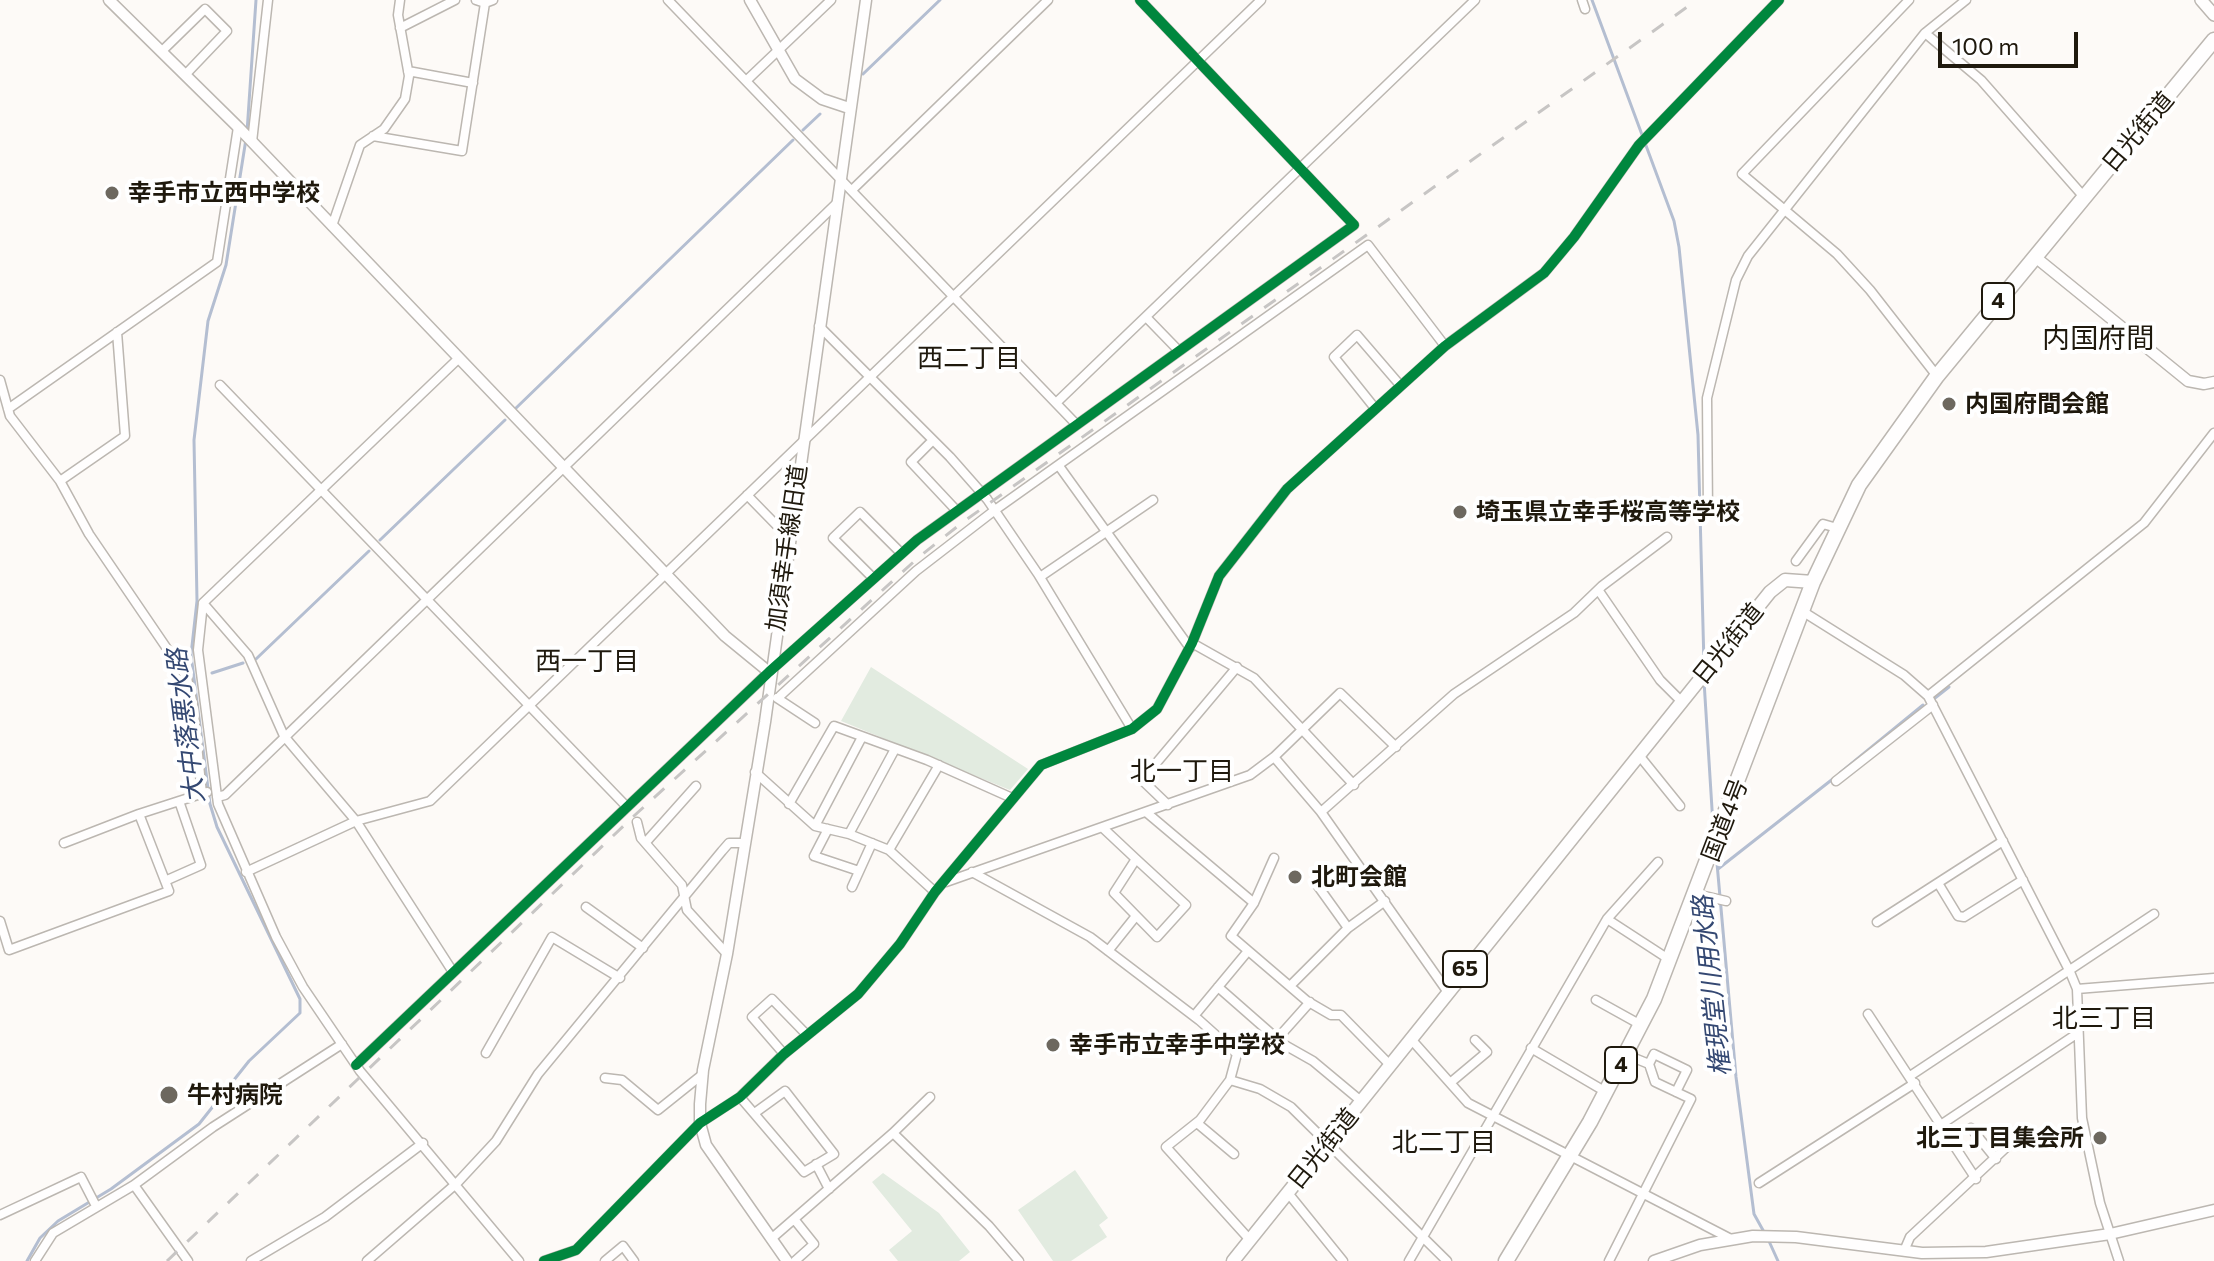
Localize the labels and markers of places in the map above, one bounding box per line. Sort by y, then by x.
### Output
place label: 幸手市立西中学校 [128,179,320,207]
marker: 幸手市立西中学校 [103,184,121,202]
place label: 内国府間会館 [1965,390,2109,418]
marker: 内国府間会館 [1940,395,1958,413]
place label: 埼玉県立幸手桜高等学校 [1476,498,1740,526]
marker: 埼玉県立幸手桜高等学校 [1451,503,1469,521]
place label: 北町会館 [1311,863,1407,891]
marker: 北町会館 [1286,868,1304,886]
place label: 幸手市立幸手中学校 [1069,1031,1285,1059]
marker: 幸手市立幸手中学校 [1044,1036,1062,1054]
place label: 牛村病院 [187,1081,283,1109]
marker: 牛村病院 [158,1084,180,1106]
place label: 北三丁目集会所 [1916,1124,2084,1152]
marker: 北三丁目集会所 [2091,1129,2109,1147]

